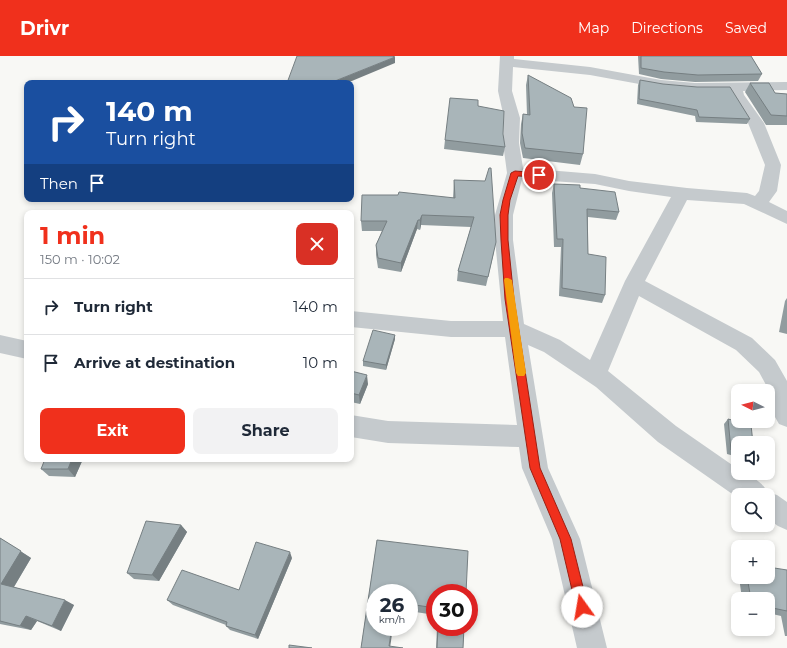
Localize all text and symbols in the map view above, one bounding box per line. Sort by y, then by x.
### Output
text: Drivr [20,17,69,40]
text: Map [578,19,609,37]
text: Directions [631,19,703,37]
text: Saved [725,19,767,37]
text: 140 m [106,94,193,128]
icon: right [40,96,92,148]
text: Turn right [106,128,196,150]
pin [522,158,556,192]
icon: arrive [528,164,550,186]
icon: arrive [86,172,108,194]
text: Then [40,174,78,193]
text: 1 min [40,221,105,250]
button: close [296,223,338,265]
text: 150 m · 10:02 [40,251,120,267]
icon: right [40,296,62,318]
text: Turn right [74,297,153,316]
text: 140 m [293,297,338,316]
icon: arrive [40,352,62,374]
text: Arrive at destination [74,353,235,372]
text: 10 m [303,353,338,372]
north arrow [731,384,775,428]
map controls [731,384,775,636]
button: Exit [40,408,185,454]
button: Share [193,408,338,454]
button: sound [731,436,775,480]
button: search [731,488,775,532]
button: + [731,540,775,584]
speed limit sign: 30 [426,584,478,636]
position arrow [561,586,603,628]
button: − [731,592,775,636]
text: 26 [380,593,404,617]
text: km/h [379,613,405,626]

